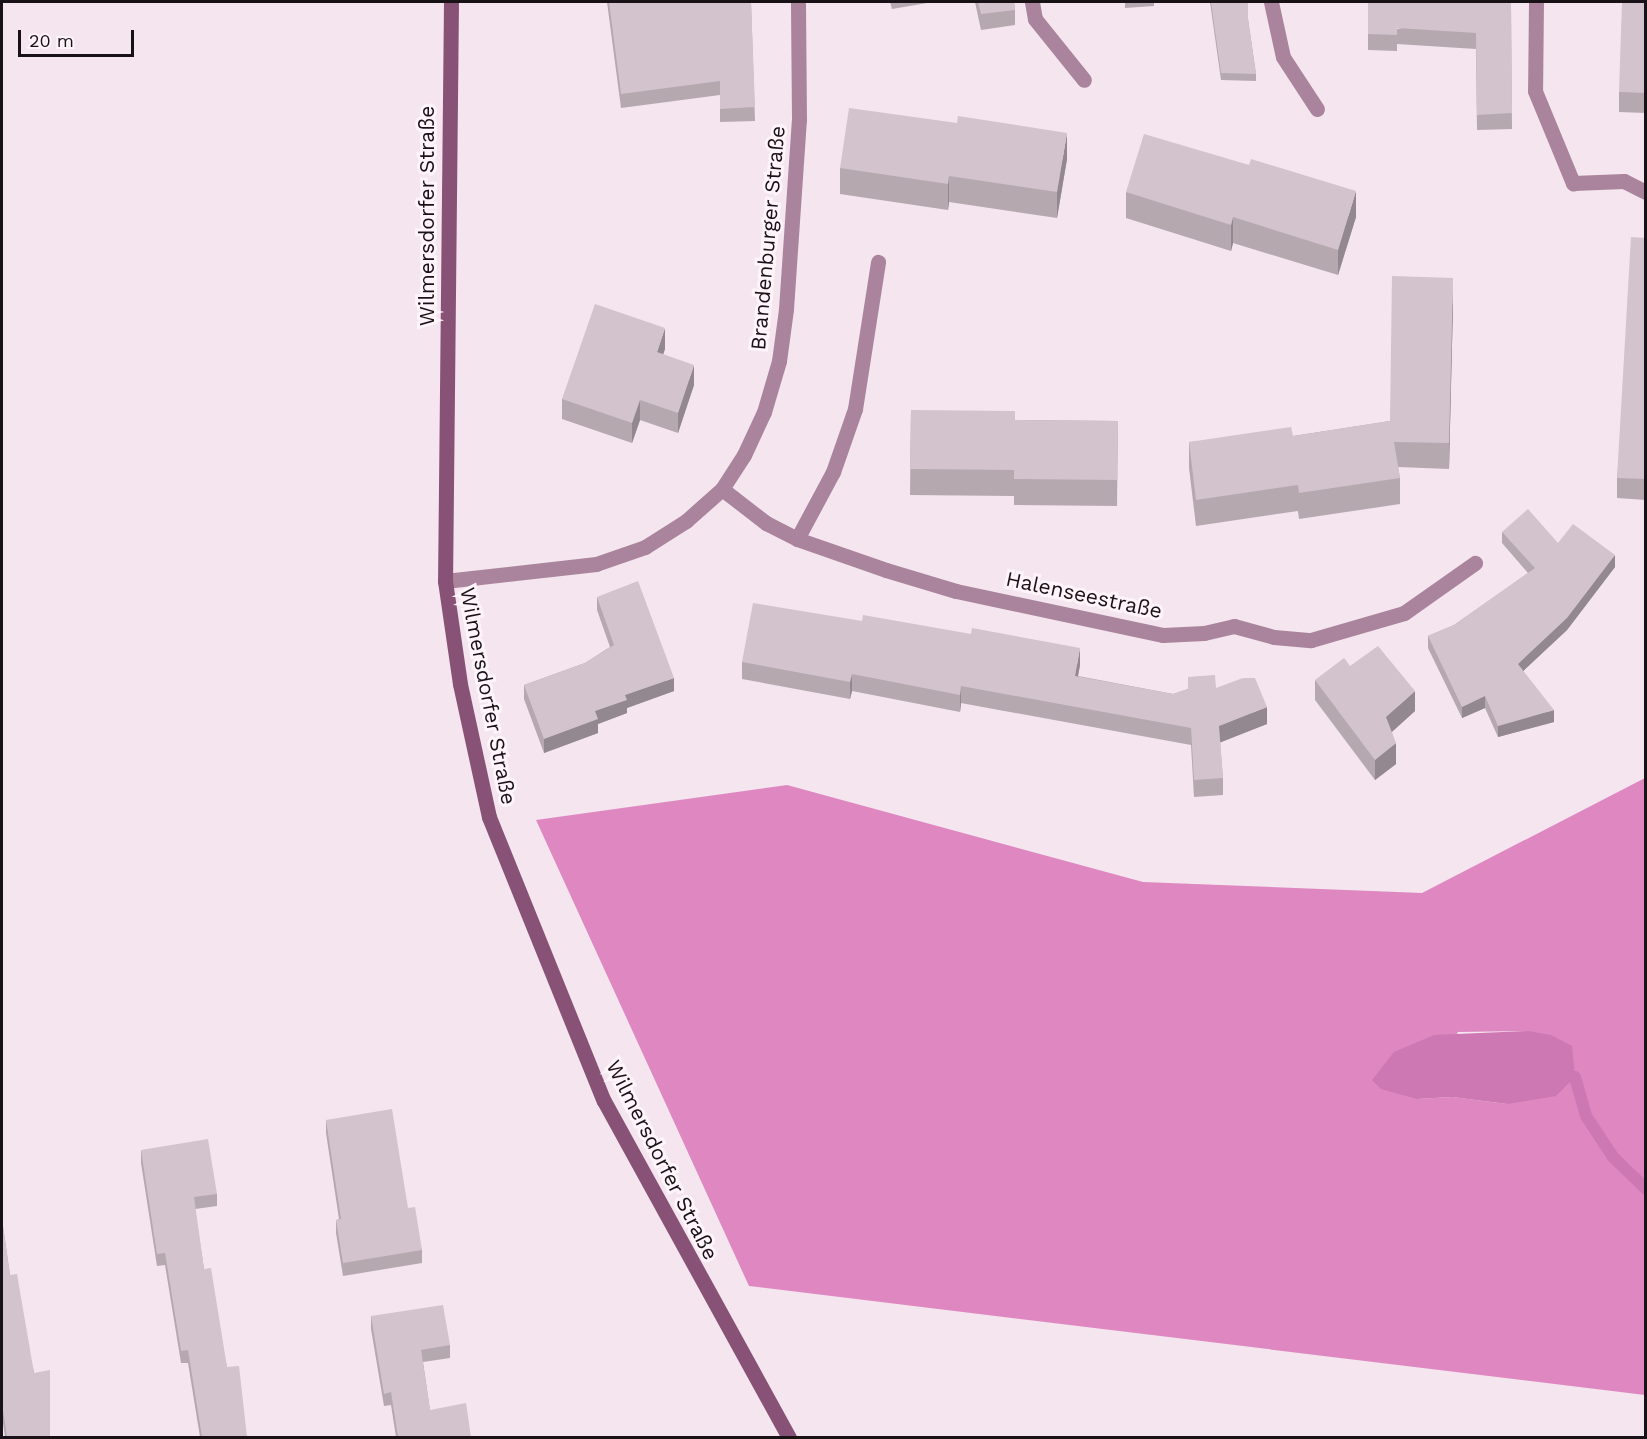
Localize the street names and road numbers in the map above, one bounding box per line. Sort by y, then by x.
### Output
street label: Wilmersdorfer Straße [414,105,440,327]
street label: Brandenburger Straße [746,124,790,352]
street label: Halenseestraße [1004,566,1164,624]
street label: Wilmersdorfer Straße [455,585,521,807]
street label: Wilmersdorfer Straße [601,1056,723,1264]

